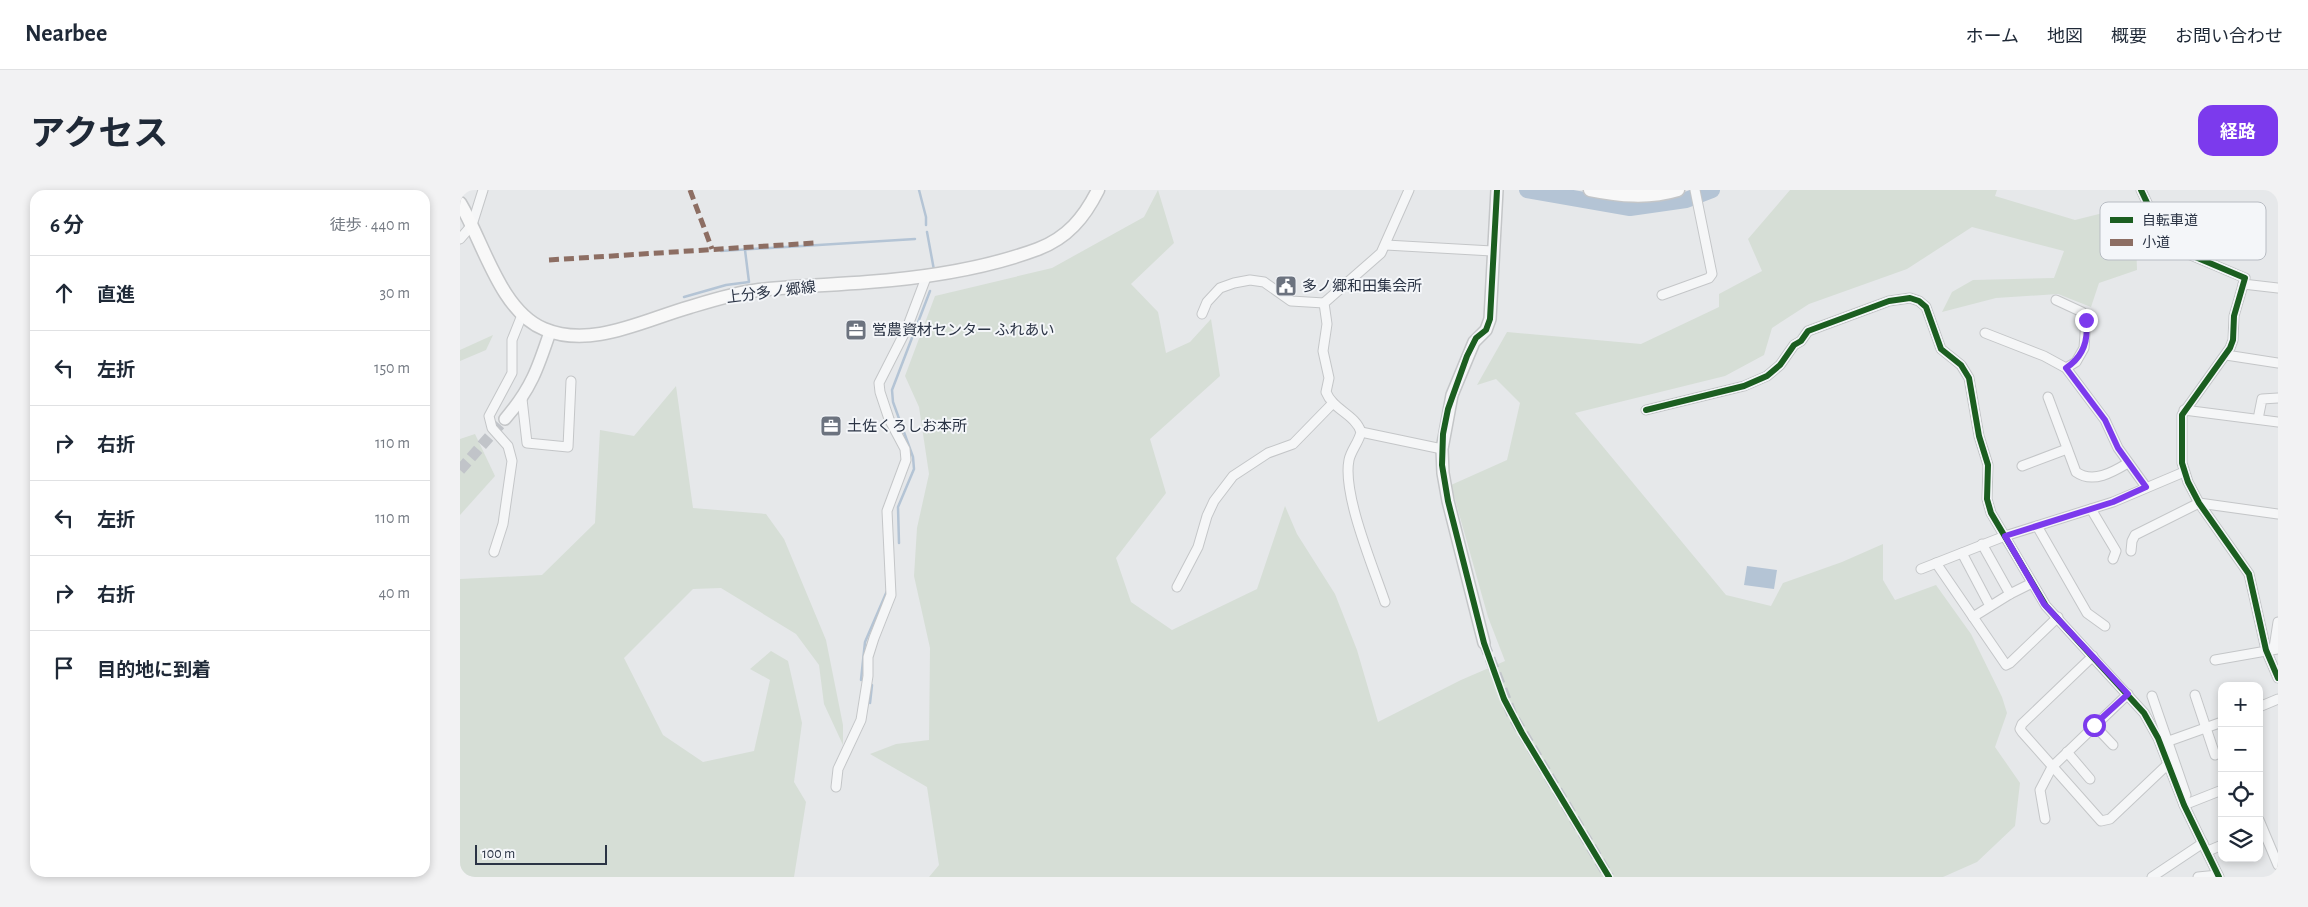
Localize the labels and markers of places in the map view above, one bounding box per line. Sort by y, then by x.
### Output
public building icon: 多ノ郷和田集会所 [1274,274,1298,298]
place label: 多ノ郷和田集会所 [1302,278,1422,294]
office icon: 営農資材センター ふれあい [844,318,868,342]
place label: 営農資材センター ふれあい [872,321,1054,338]
office icon: 土佐くろしお本所 [819,414,843,438]
place label: 土佐くろしお本所 [847,418,967,434]

